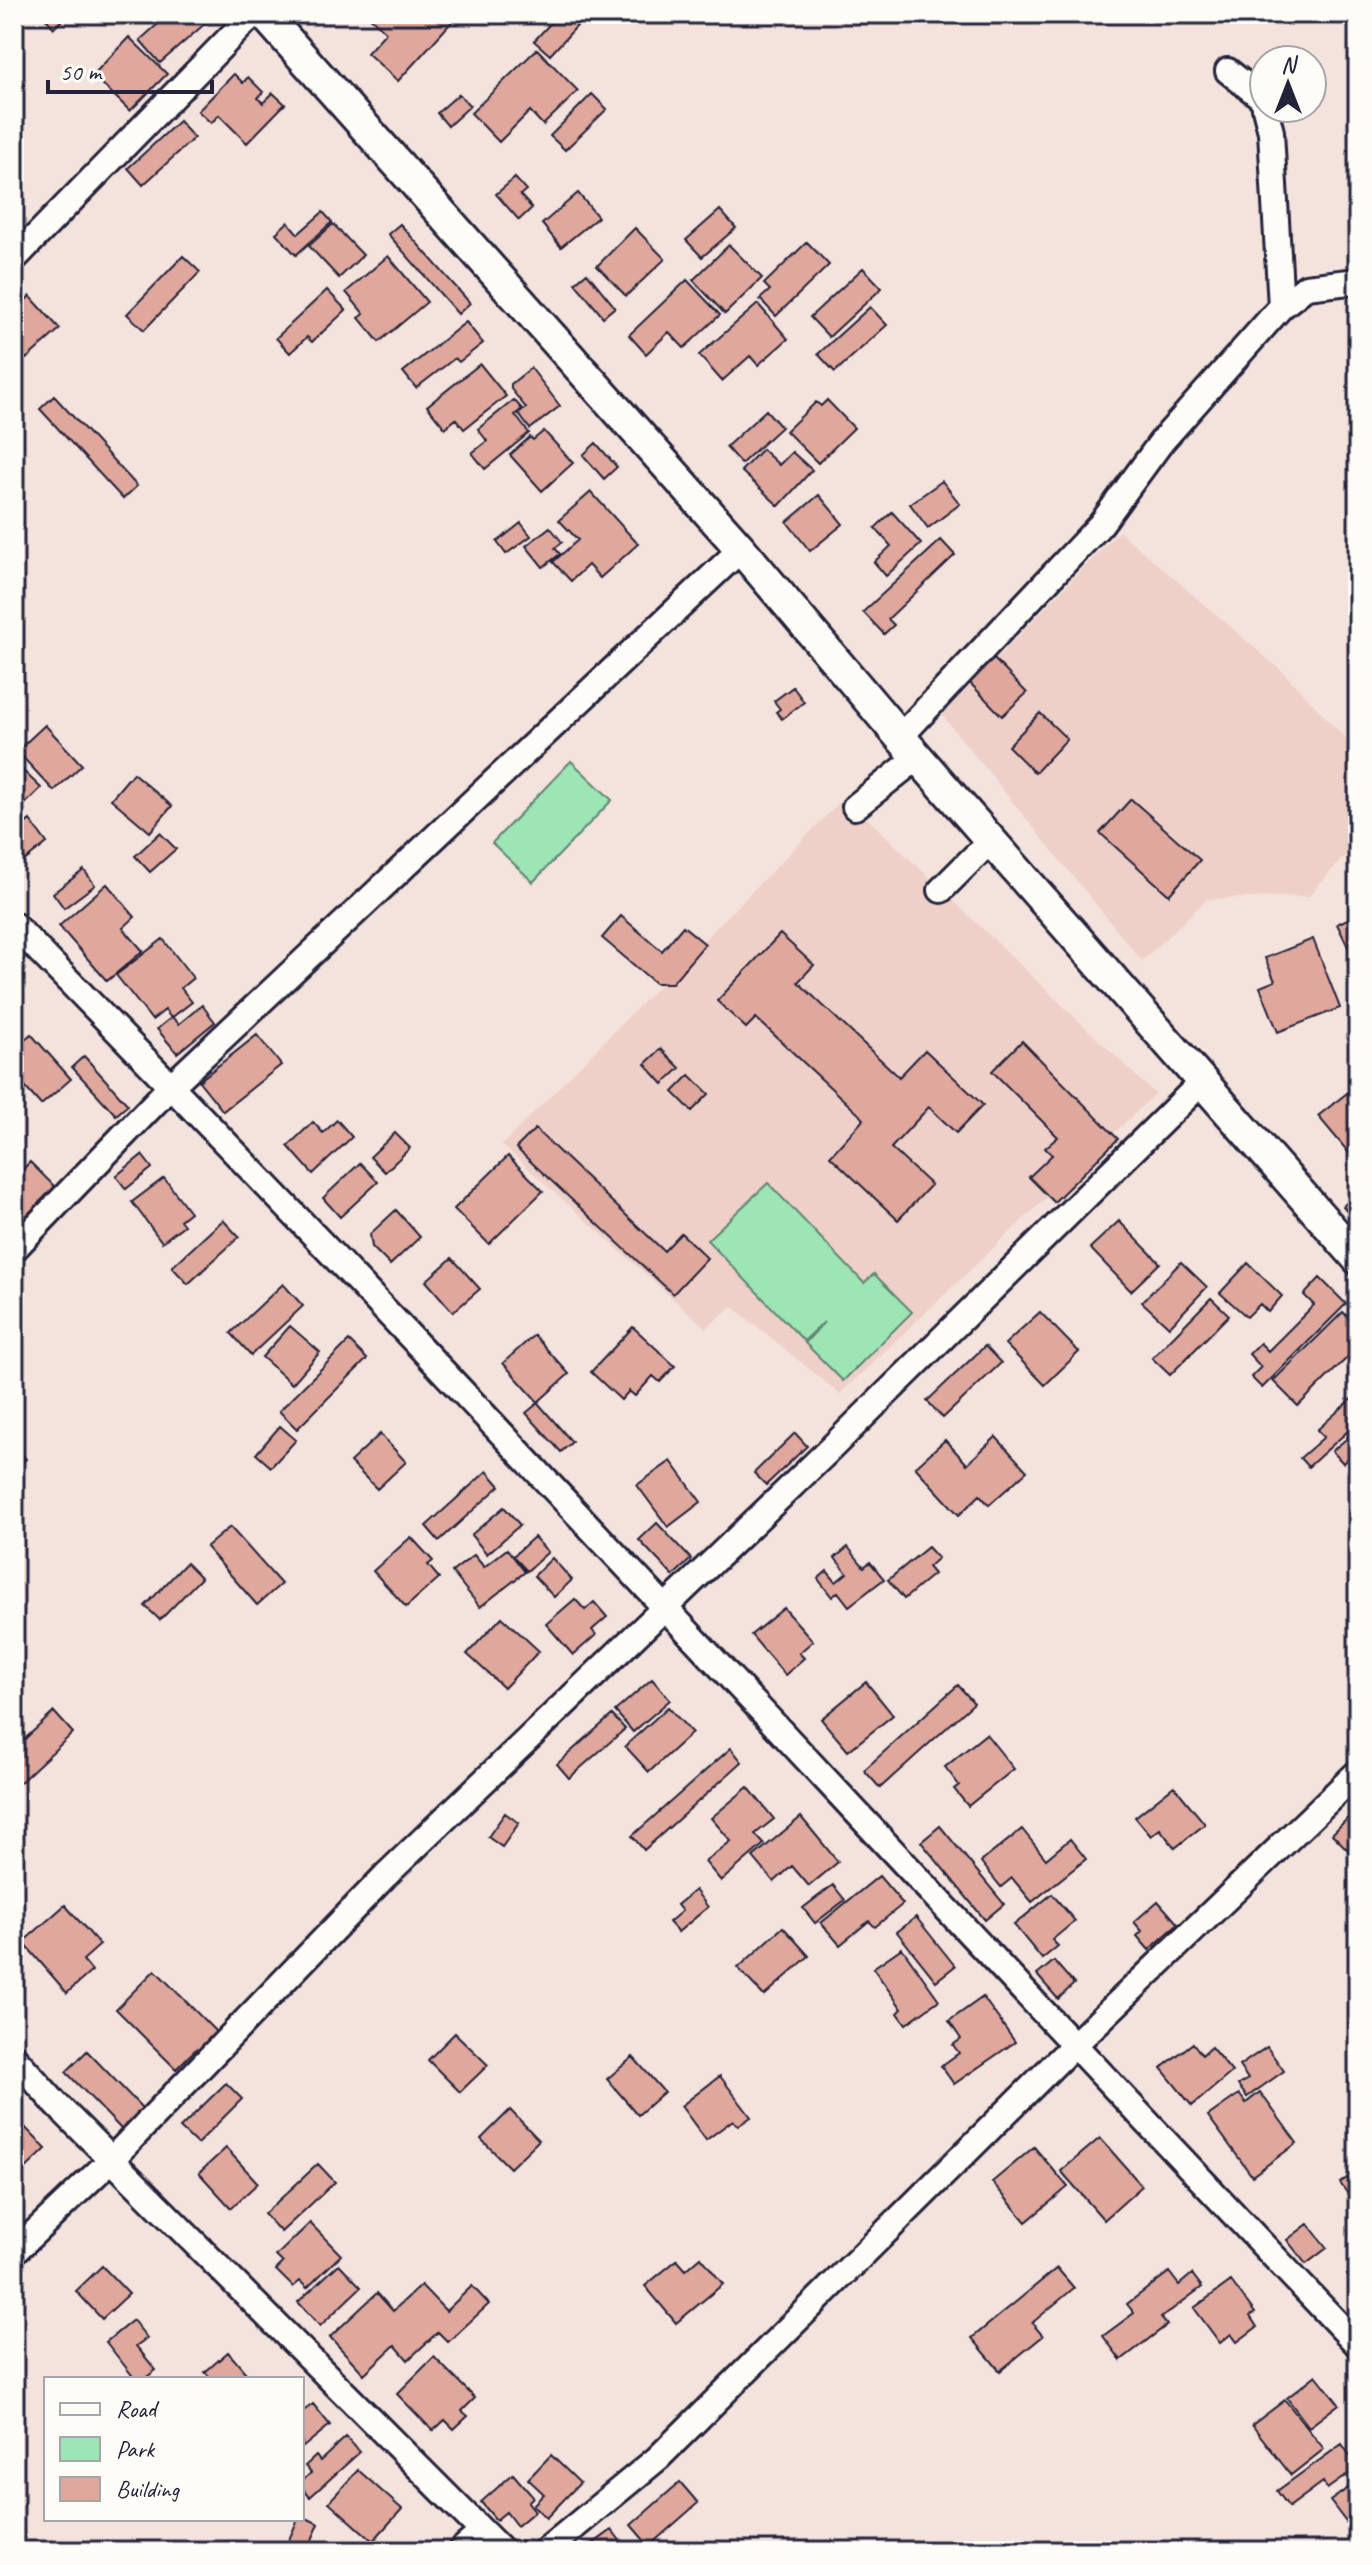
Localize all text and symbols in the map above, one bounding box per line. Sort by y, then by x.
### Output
scale bar [48,44,212,94]
north arrow [1248,44,1328,124]
text: N [1281,51,1298,79]
text: 50 m [60,57,103,87]
legend [44,2377,304,2521]
text: Road [116,2394,160,2424]
text: Park [116,2434,156,2464]
text: Building [116,2474,181,2504]

